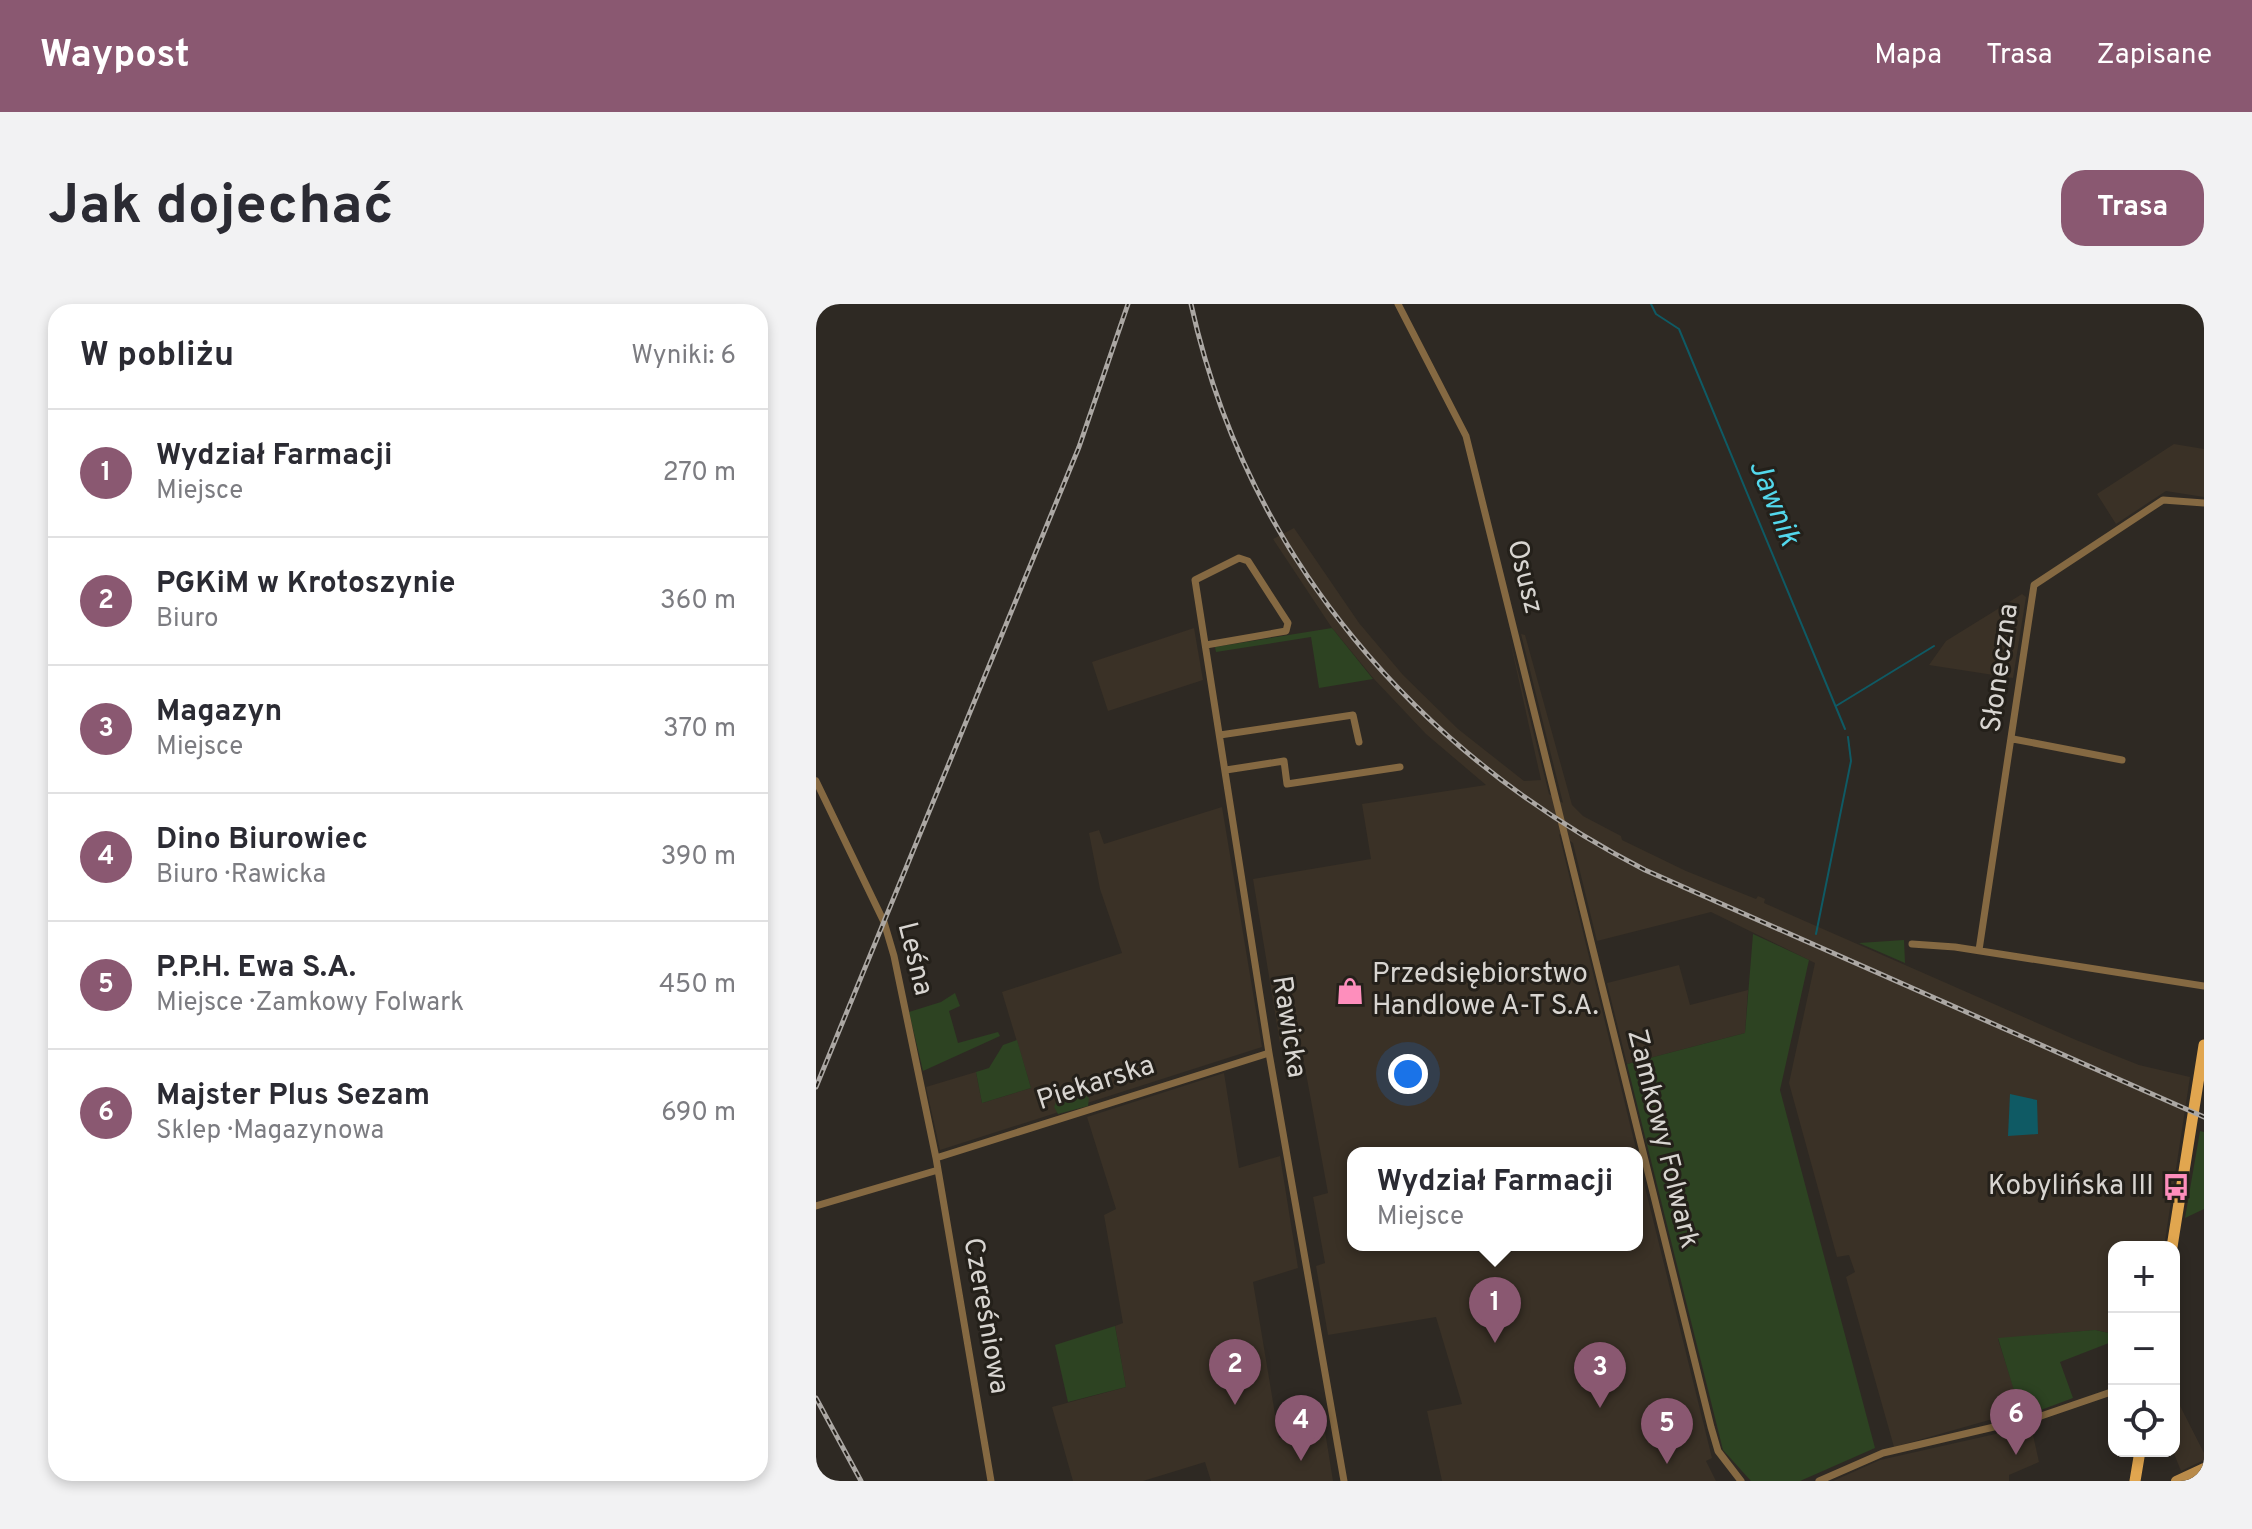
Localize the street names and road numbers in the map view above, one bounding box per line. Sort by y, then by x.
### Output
street label: Osusz [1497,536,1551,618]
street label: Słoneczna [1974,601,2028,735]
street label: Leśna [888,919,940,999]
street label: Rawicka [1262,973,1314,1081]
street label: Zamkowy Folwark [1617,1026,1707,1252]
street label: Piekarska [1033,1048,1159,1120]
street label: Czereśniowa [954,1235,1016,1397]

